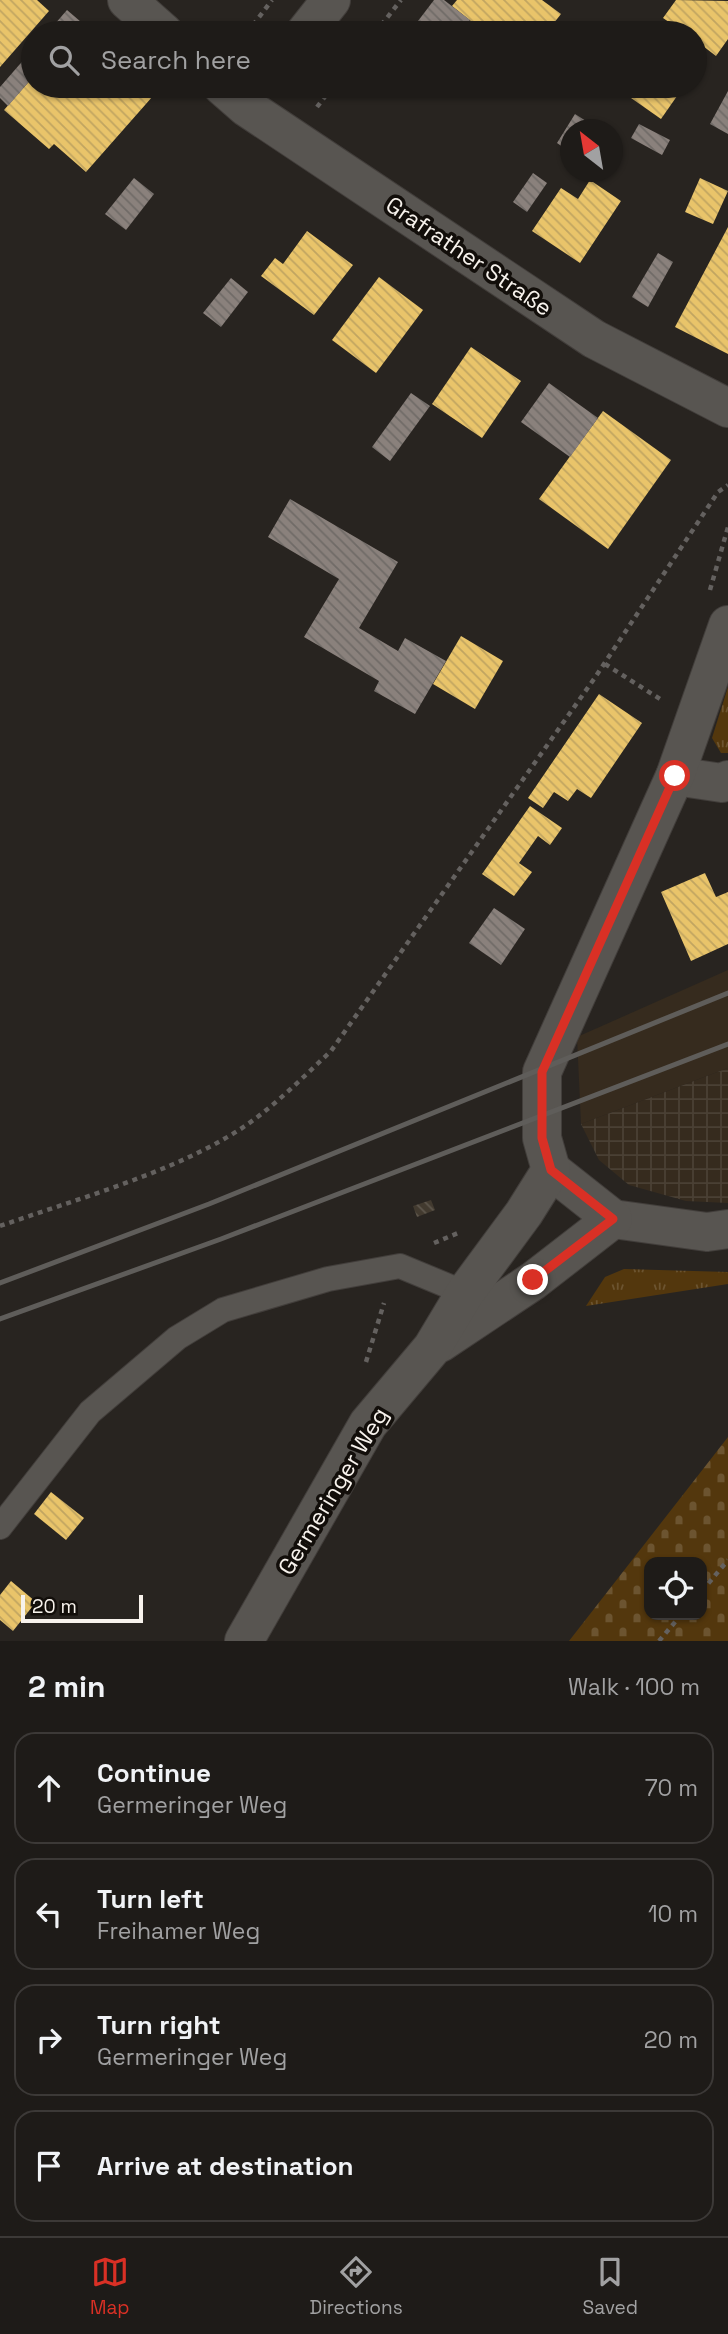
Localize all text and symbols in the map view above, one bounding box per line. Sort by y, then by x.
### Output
search box [21,21,707,98]
icon: search [45,41,83,79]
text: Search here [101,43,251,77]
north arrow [560,119,623,182]
street label: Grafrather Straße [380,189,558,323]
route start [659,760,690,791]
route end [517,1264,548,1295]
street label: Germeringer Weg [271,1402,395,1580]
map controls [644,1557,707,1620]
button: locate [644,1557,707,1620]
scale bar [21,1592,144,1624]
text: 20 m [32,1594,77,1619]
text: 2 min [28,1667,106,1706]
text: Walk · 100 m [568,1672,700,1702]
text: Continue [97,1756,211,1790]
icon: ahead [30,1769,68,1807]
text: 70 m [645,1773,698,1803]
text: Germeringer Weg [97,1790,287,1820]
text: Turn left [97,1882,204,1916]
icon: left [30,1895,68,1933]
text: 10 m [648,1899,698,1929]
text: Freihamer Weg [97,1916,260,1946]
text: Turn right [97,2008,221,2042]
icon: right [30,2021,68,2059]
text: 20 m [644,2025,698,2055]
text: Germeringer Weg [97,2042,287,2072]
icon: arrive [30,2147,68,2185]
text: Arrive at destination [97,2149,354,2183]
tab: Map [90,2253,130,2320]
tab: Directions [310,2253,403,2320]
tab: Saved [583,2253,638,2320]

